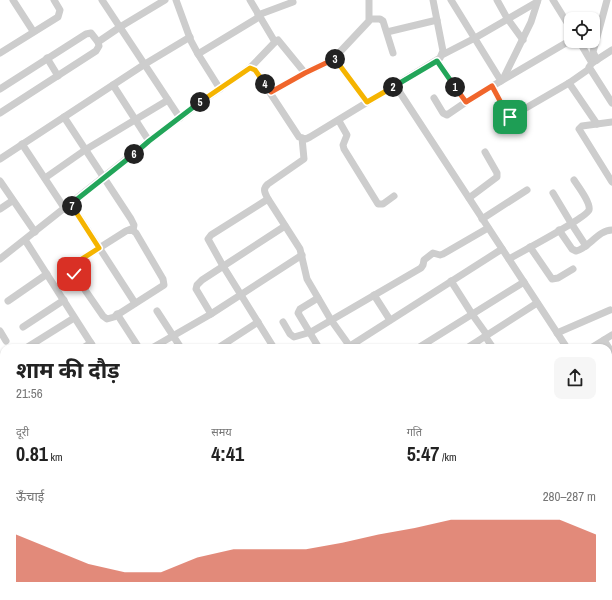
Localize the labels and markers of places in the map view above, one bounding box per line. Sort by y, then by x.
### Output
pin: 3 [325,49,345,69]
pin: 4 [255,74,275,94]
pin: 2 [383,77,403,97]
pin: 1 [445,77,465,97]
pin: 5 [190,92,210,112]
pin [493,100,527,134]
pin: 6 [124,144,144,164]
pin: 7 [62,196,82,216]
pin [57,257,91,291]

